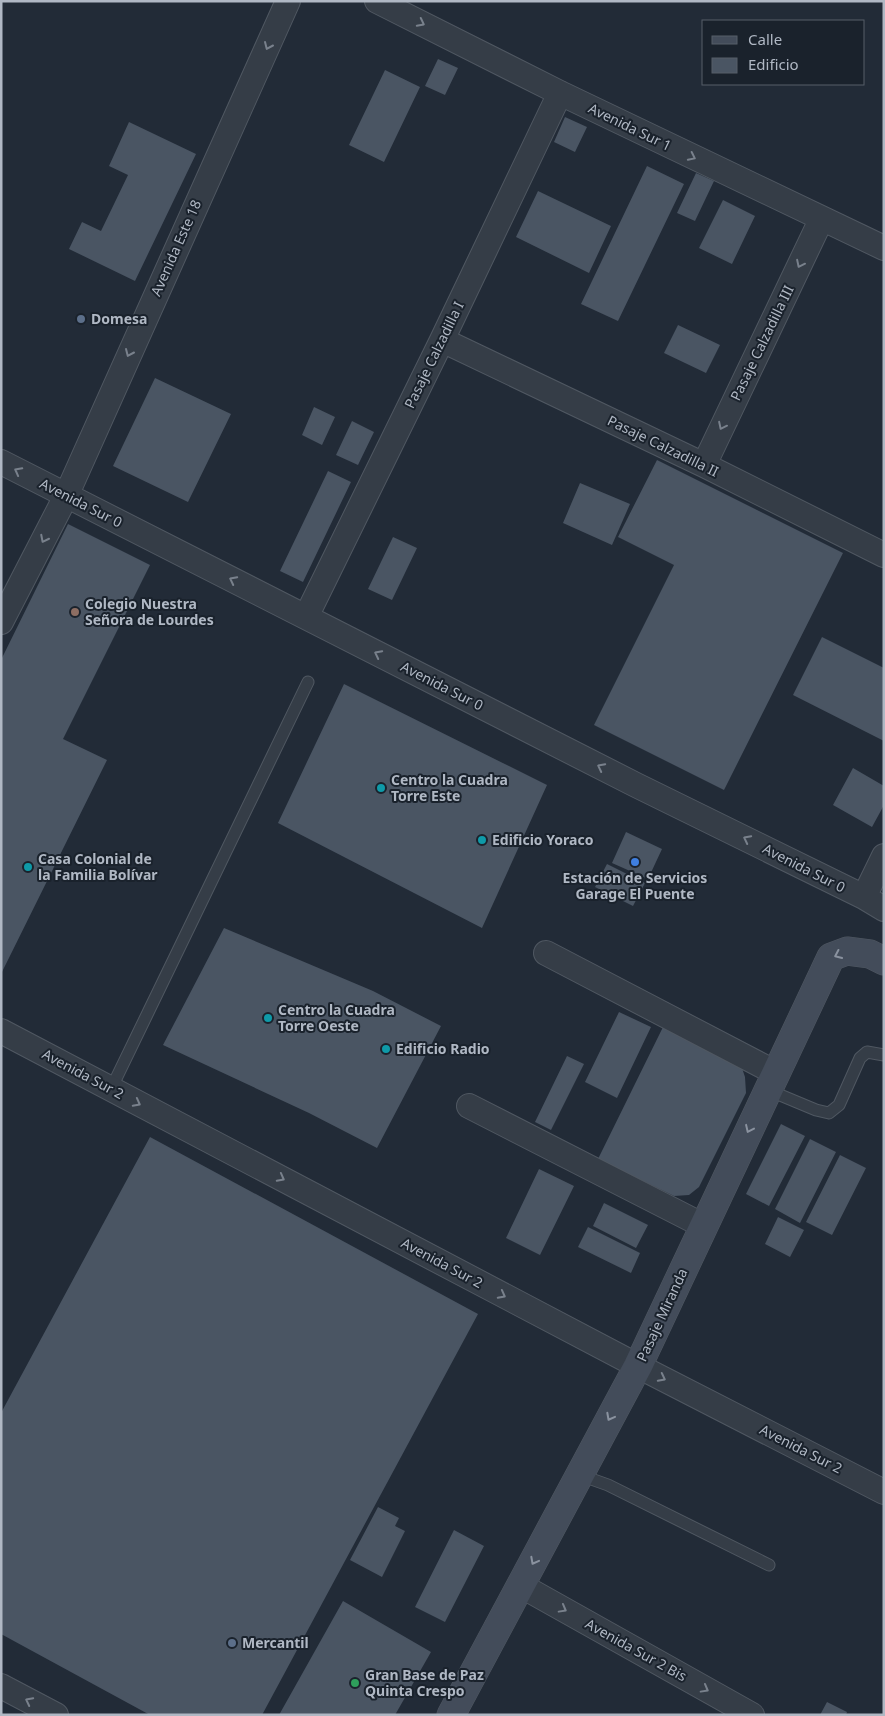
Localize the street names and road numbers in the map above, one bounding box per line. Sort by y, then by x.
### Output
street label: Avenida Sur 1 [586,98,675,155]
street label: Avenida Este 18 [146,197,205,299]
street label: Pasaje Calzadilla III [725,282,798,404]
street label: Pasaje Calzadilla I [399,298,468,411]
street label: Pasaje Calzadilla II [605,410,722,481]
street label: Avenida Sur 0 [37,474,126,531]
street label: Avenida Sur 0 [398,657,487,714]
street label: Avenida Sur 0 [760,839,849,896]
street label: Avenida Sur 2 [39,1044,127,1103]
street label: Avenida Sur 2 [398,1233,486,1292]
street label: Pasaje Miranda [632,1265,691,1364]
street label: Avenida Sur 2 [757,1420,846,1477]
street label: Avenida Sur 2 Bis [582,1614,691,1685]

